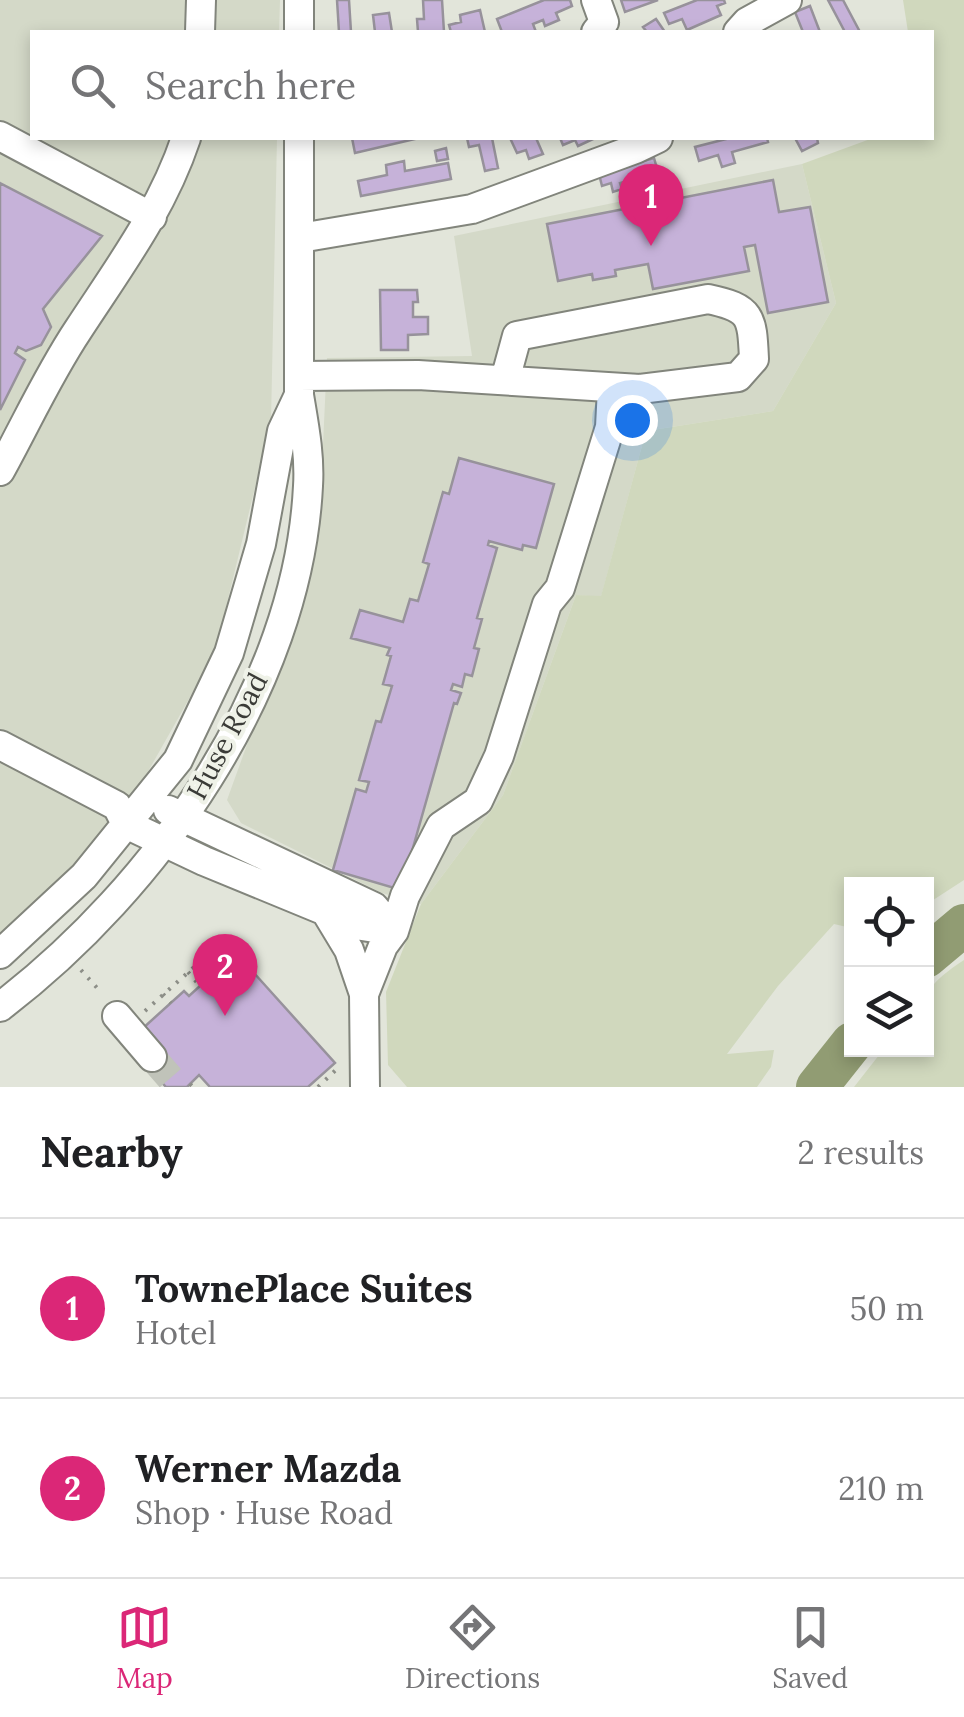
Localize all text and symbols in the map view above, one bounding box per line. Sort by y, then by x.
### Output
search box [30,30,934,140]
icon: search [65,58,120,113]
text: Search here [145,61,356,109]
pin: 1 [618,164,684,246]
your location [607,395,658,446]
street label: Huse Road [179,666,275,806]
map controls [844,877,934,1057]
button: locate [844,877,934,967]
pin: 2 [192,934,258,1016]
button: layers [844,967,934,1057]
text: Nearby [40,1125,183,1179]
text: 2 results [798,1132,924,1173]
text: TownePlace Suites [135,1264,473,1312]
text: 1 [66,1288,79,1329]
text: 50 m [850,1288,924,1329]
text: Hotel [135,1312,216,1353]
text: Werner Mazda [135,1444,401,1492]
text: 2 [64,1468,81,1509]
text: 210 m [838,1468,924,1509]
text: Shop · Huse Road [135,1492,393,1533]
tab: Map [116,1600,173,1696]
tab: Directions [405,1600,540,1696]
tab: Saved [772,1600,848,1696]

